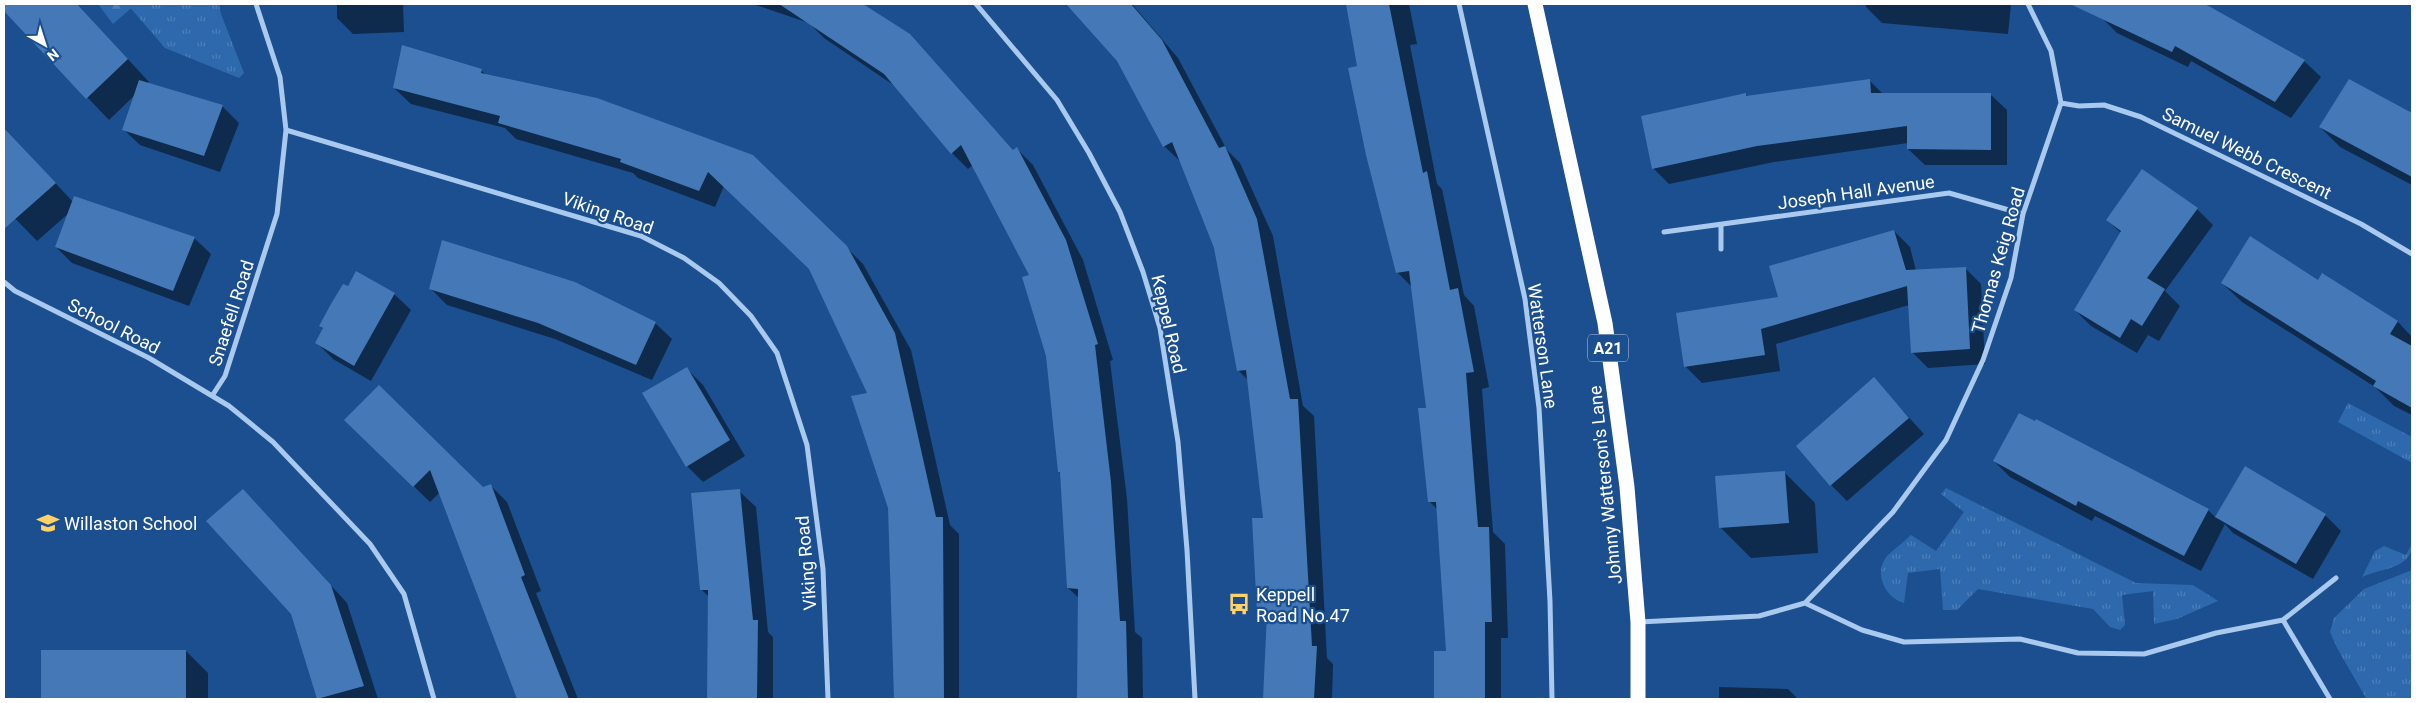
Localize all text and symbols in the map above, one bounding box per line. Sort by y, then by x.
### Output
north arrow [20,20,70,70]
text: N [44,46,62,64]
street label: Samuel Webb Crescent [2159,103,2335,203]
street label: Joseph Hall Avenue [1776,171,1936,213]
street label: Thomas Keig Road [1967,184,2029,336]
street label: Viking Road [560,188,656,238]
street label: Snaefell Road [204,257,258,369]
street label: Keppel Road [1147,273,1191,375]
street label: Watterson Lane [1524,282,1562,410]
street label: School Road [64,294,164,358]
road number: A21 [1588,334,1628,362]
street label: Johnny Watterson's Lane [1584,385,1626,585]
school or university icon: Willaston School [35,510,61,536]
place label: Willaston School [64,513,198,534]
street label: Viking Road [791,515,821,611]
place label: Keppell Road No.47 [1256,584,1350,626]
bus stop icon: Keppell Road No.47 [1226,591,1252,617]

